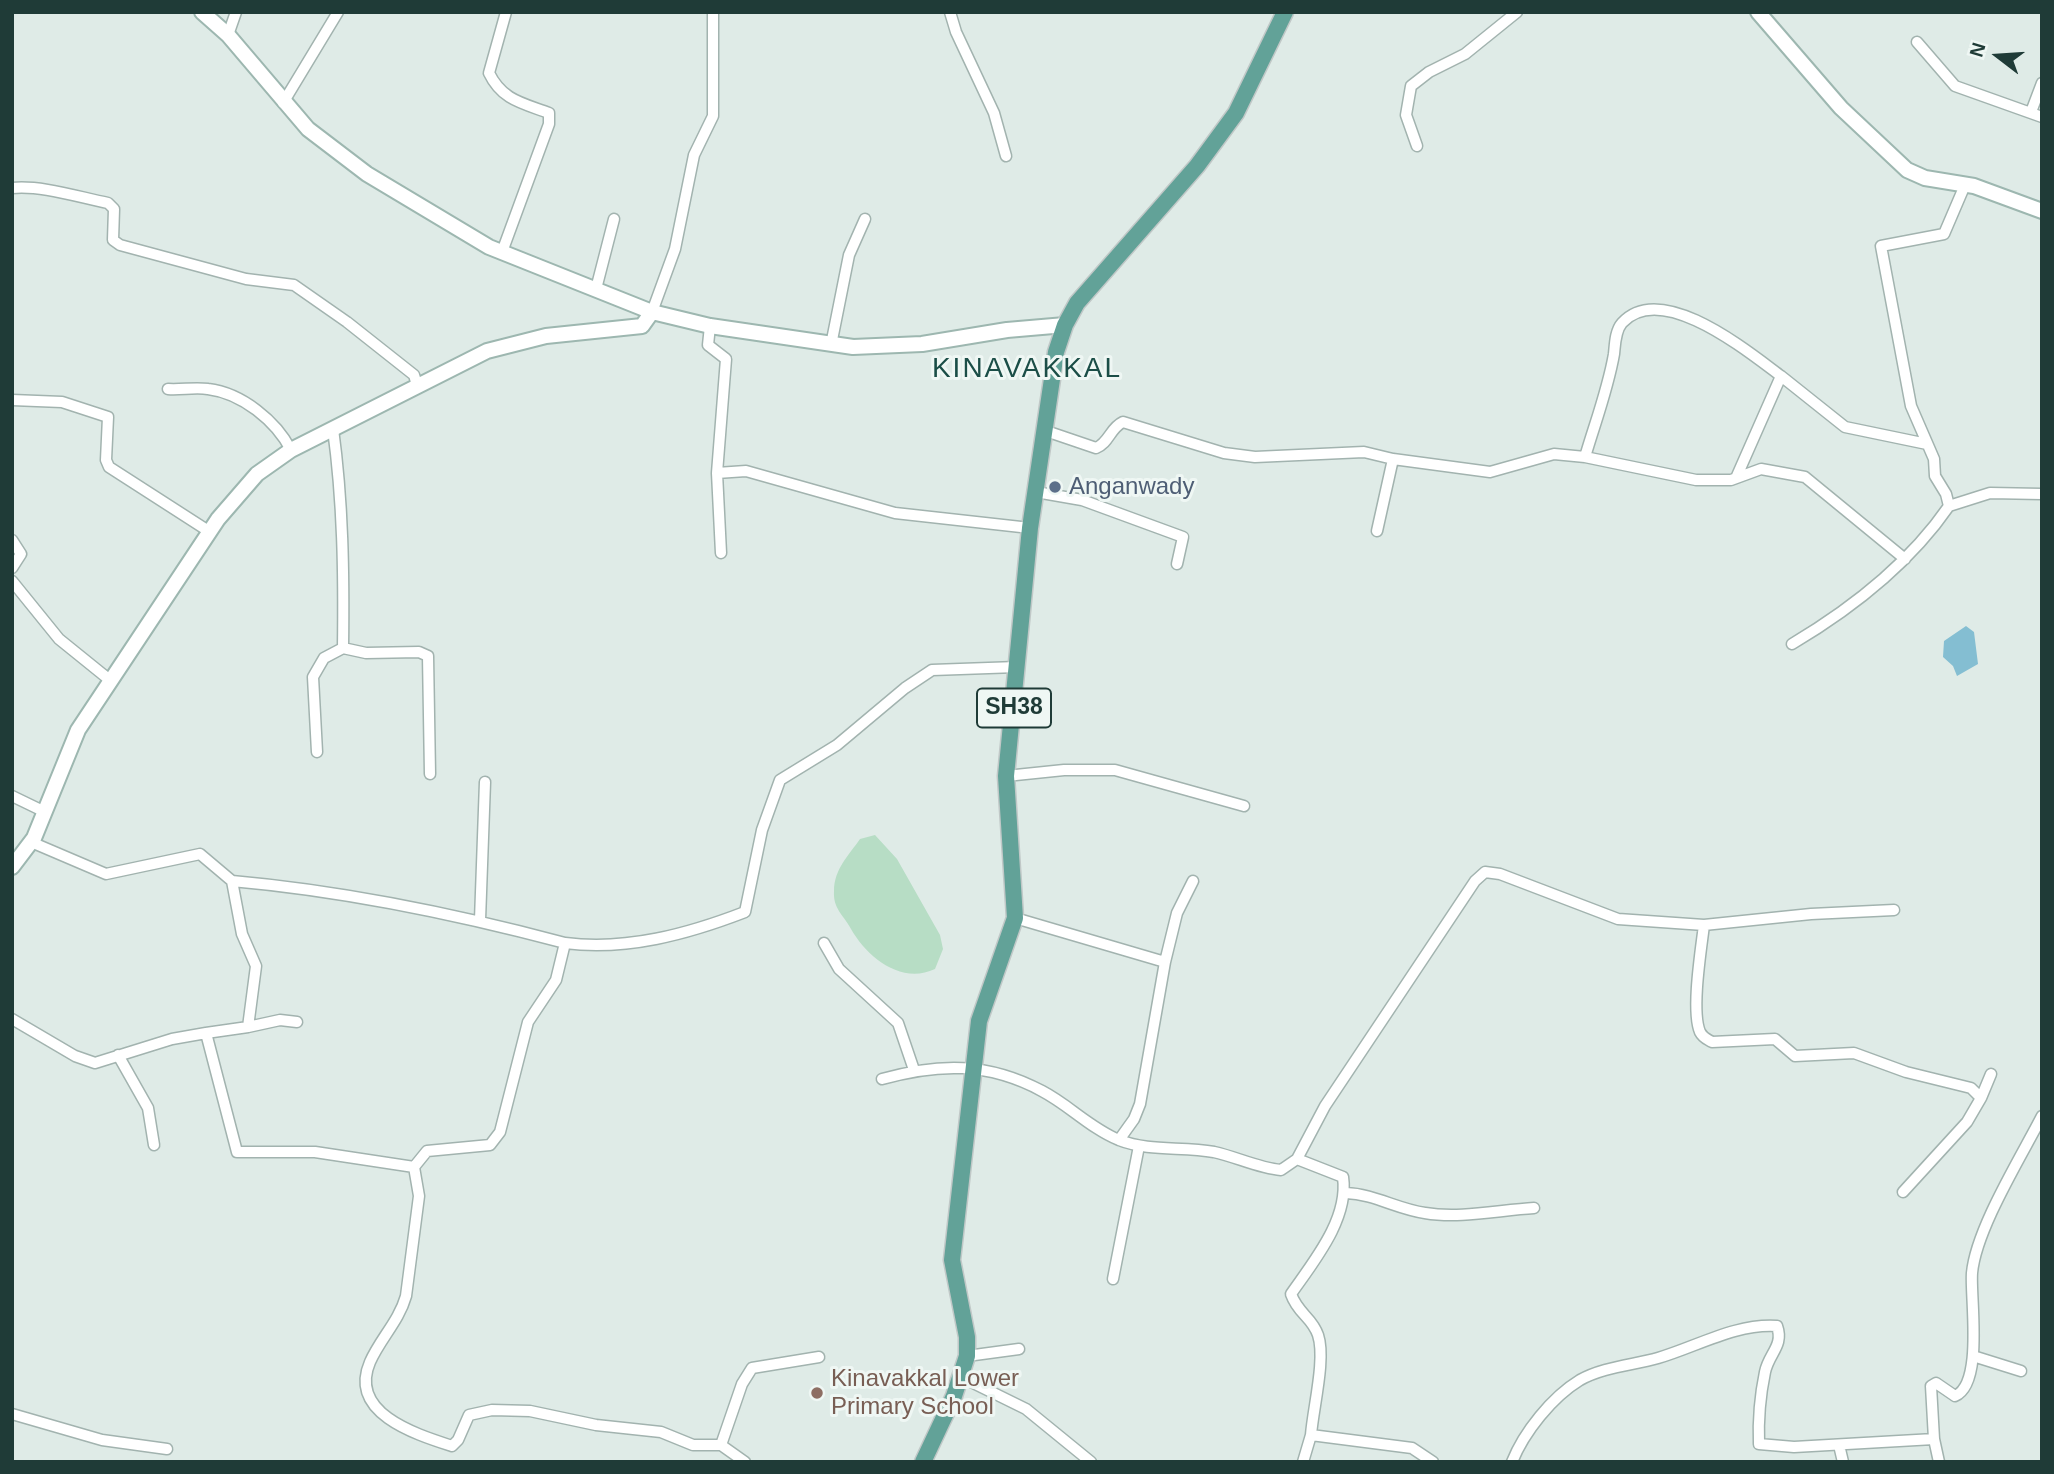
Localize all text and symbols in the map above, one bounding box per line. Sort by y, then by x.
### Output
north arrow [1963,21,2033,91]
text: N [1965,40,1989,59]
district label: KINAVAKKAL [933,352,1121,386]
place label: Anganwady [1069,473,1194,501]
marker: Anganwady [1047,479,1063,495]
road number: SH38 [977,688,1051,728]
place label: Kinavakkal Lower Primary School [831,1365,1019,1421]
marker: Kinavakkal Lower Primary School [809,1385,825,1401]

